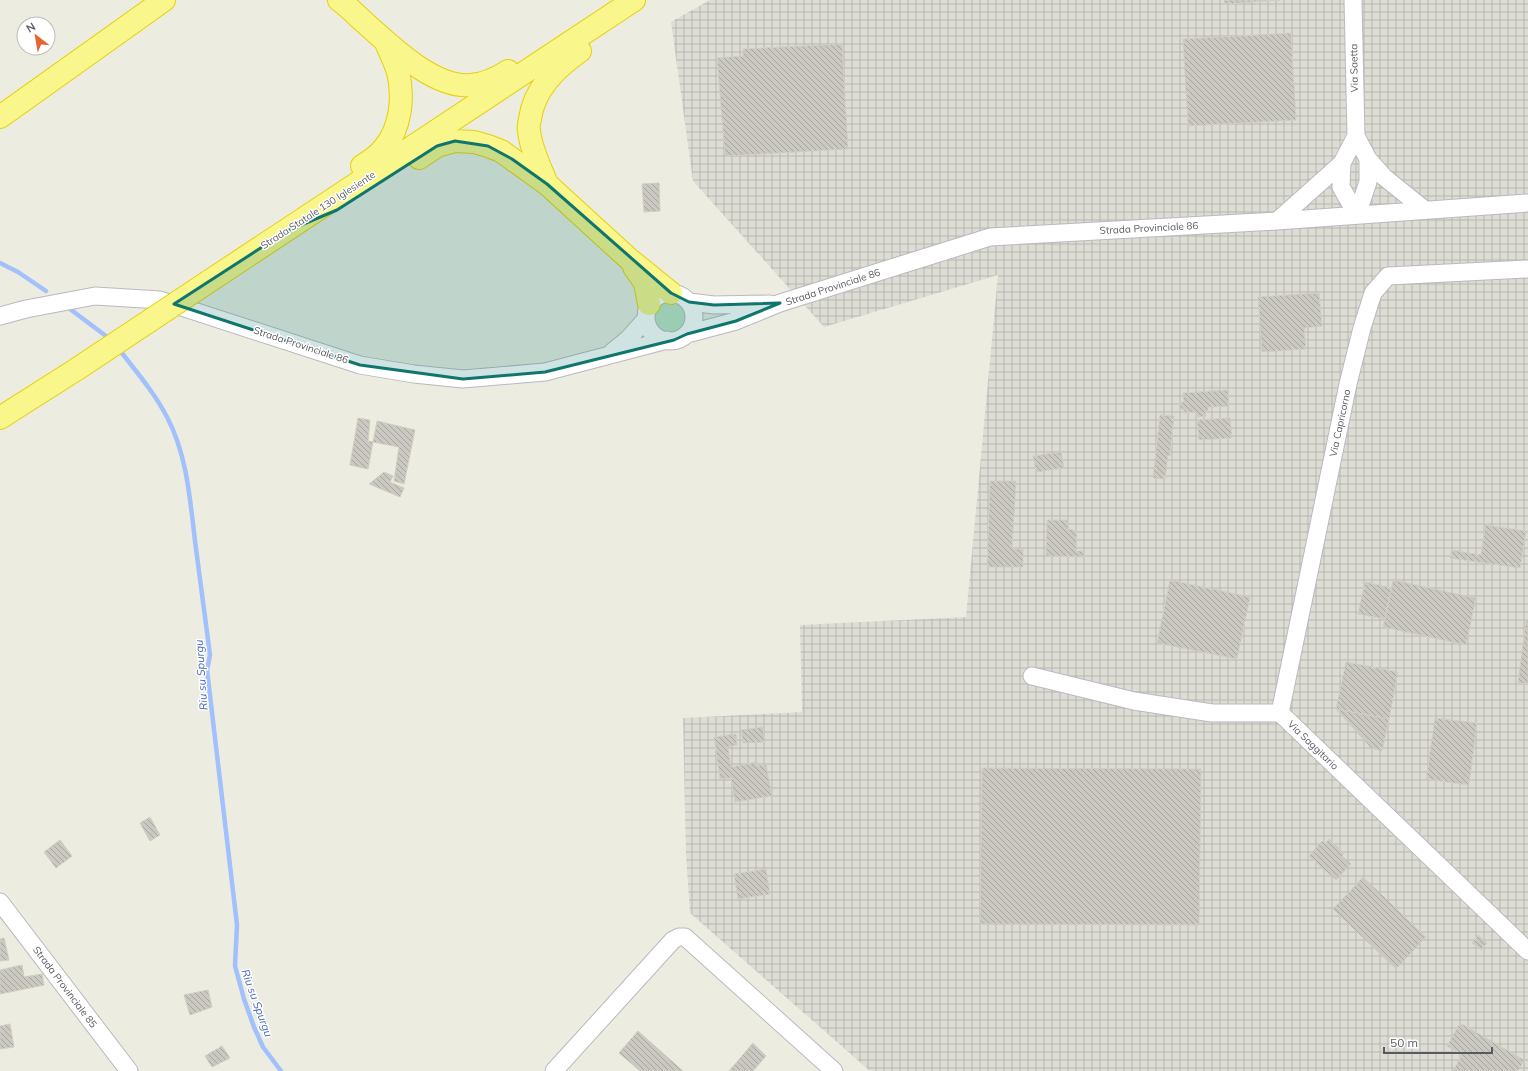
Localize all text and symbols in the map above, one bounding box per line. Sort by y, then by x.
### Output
north arrow [16,16,56,56]
text: N [24,19,38,36]
street label: Via Saetta [1347,44,1361,92]
street label: Strada Statale 130 Iglesiente [258,168,378,252]
street label: Strada Provinciale 86 [1099,219,1199,237]
street label: Strada Provinciale 86 [784,266,882,308]
street label: Strada Provinciale 86 [252,324,350,366]
street label: Via Capricorno [1327,388,1354,458]
water label: Riu su Spurgu [192,639,210,711]
street label: Via Saggitario [1285,717,1341,773]
street label: Strada Provinciale 85 [30,944,100,1030]
water label: Riu su Spurgu [238,967,276,1039]
scale bar [1384,1029,1492,1055]
text: 50 m [1390,1035,1418,1050]

